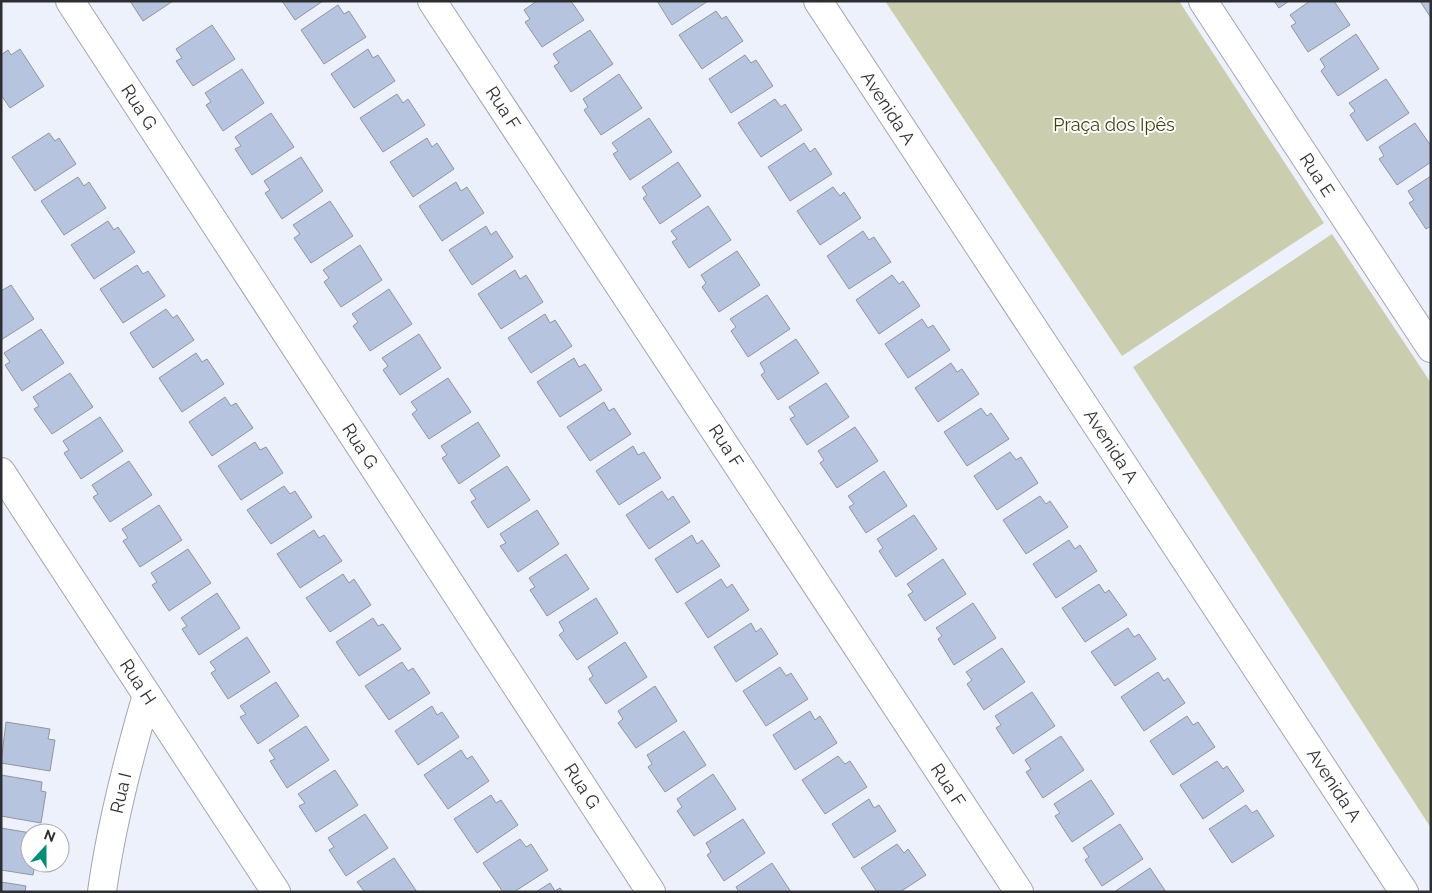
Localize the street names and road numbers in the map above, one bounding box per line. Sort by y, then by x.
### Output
street label: Avenida A [857,67,920,148]
street label: Rua G [117,80,162,133]
street label: Rua F [482,82,525,133]
street label: Rua E [1296,149,1339,200]
street label: Avenida A [1080,405,1143,486]
street label: Rua G [338,419,383,472]
street label: Rua F [705,420,748,471]
street label: Rua H [116,655,161,708]
street label: Avenida A [1303,744,1366,825]
street label: Rua G [560,759,605,812]
street label: Rua F [927,759,970,810]
street label: Rua I [106,770,135,815]

